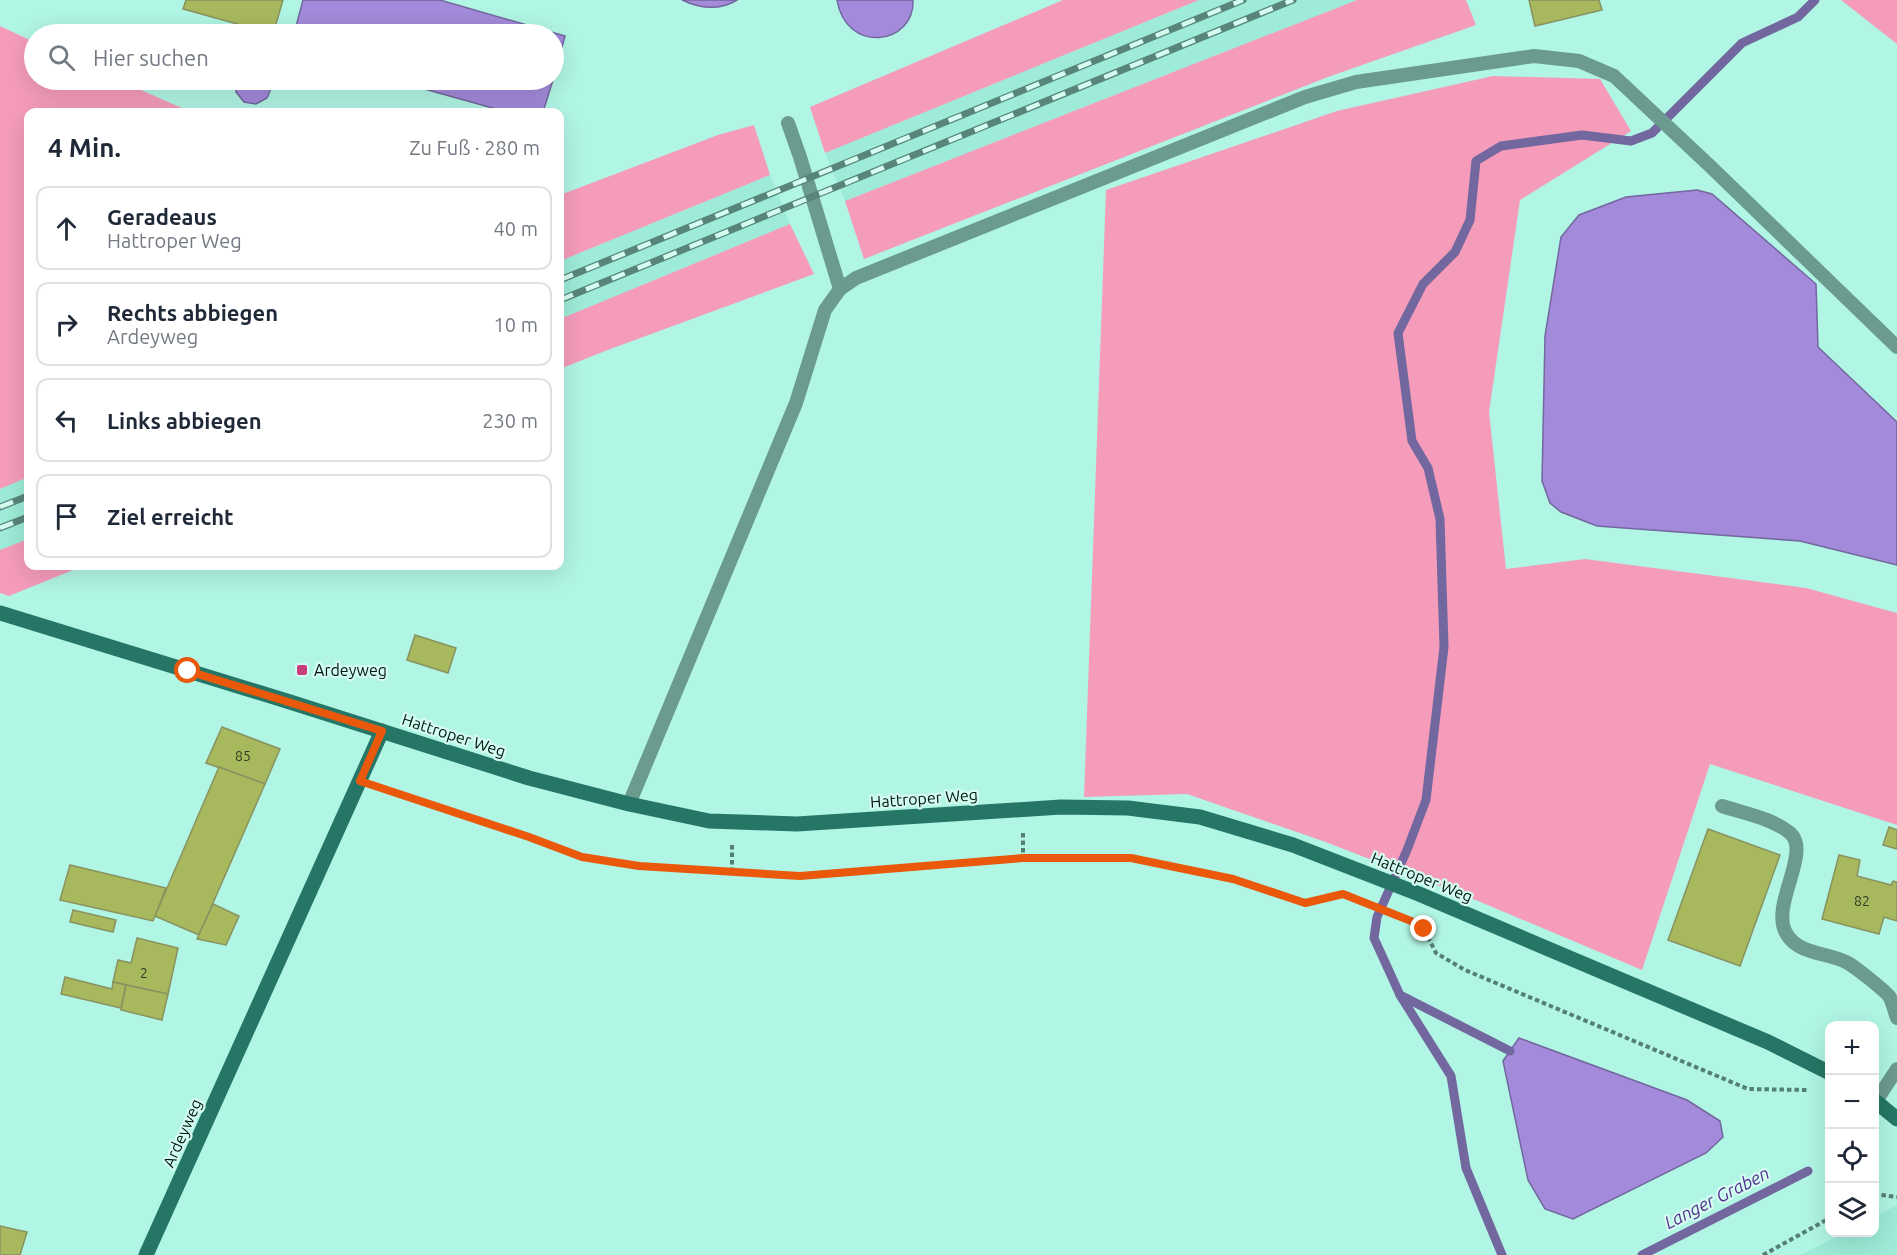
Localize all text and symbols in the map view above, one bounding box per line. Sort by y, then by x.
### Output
search box [24,24,564,90]
icon: search [45,41,78,74]
text: Hier suchen [93,45,209,70]
text: 4 Min. [48,133,121,162]
text: Zu Fuß · 280 m [409,136,540,159]
text: Geradeaus [107,204,217,229]
icon: ahead [50,212,83,245]
text: 40 m [494,217,538,240]
text: Hattroper Weg [107,229,242,252]
text: Rechts abbiegen [107,300,278,325]
icon: right [50,308,83,341]
text: 10 m [494,313,538,336]
text: Ardeyweg [107,325,198,348]
icon: left [50,404,83,437]
text: Links abbiegen [107,408,262,433]
text: 230 m [482,409,538,432]
icon: arrive [50,500,83,533]
text: Ziel erreicht [107,504,234,529]
route start [174,657,200,683]
place label: Ardeyweg [314,661,387,679]
marker: Ardeyweg [295,663,309,677]
street label: Hattroper Weg [400,710,508,760]
house number: 85 [235,748,251,764]
street label: Hattroper Weg [870,785,978,811]
street label: Hattroper Weg [1369,848,1475,906]
house number: 82 [1854,893,1870,909]
route end [1410,915,1436,941]
house number: 2 [140,965,148,981]
map controls [1825,1021,1879,1237]
button: + [1825,1021,1879,1075]
button: − [1825,1075,1879,1129]
street label: Ardeyweg [159,1096,205,1170]
button: locate [1825,1129,1879,1183]
water label: Langer Graben [1661,1162,1772,1232]
button: layers [1825,1183,1879,1237]

